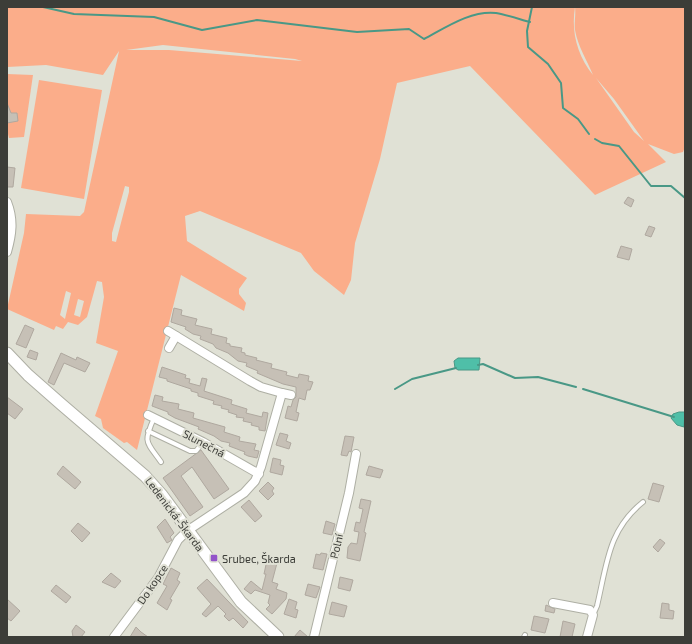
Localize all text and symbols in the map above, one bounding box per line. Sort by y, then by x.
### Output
street label: Slunečná [181,427,227,459]
street label: Ledenická-Škarda [143,474,207,554]
street label: Polní [327,531,345,560]
place label: Srubec, Škarda [222,552,296,565]
marker: Srubec, Škarda [209,553,219,563]
street label: Do kopce [134,562,170,606]

